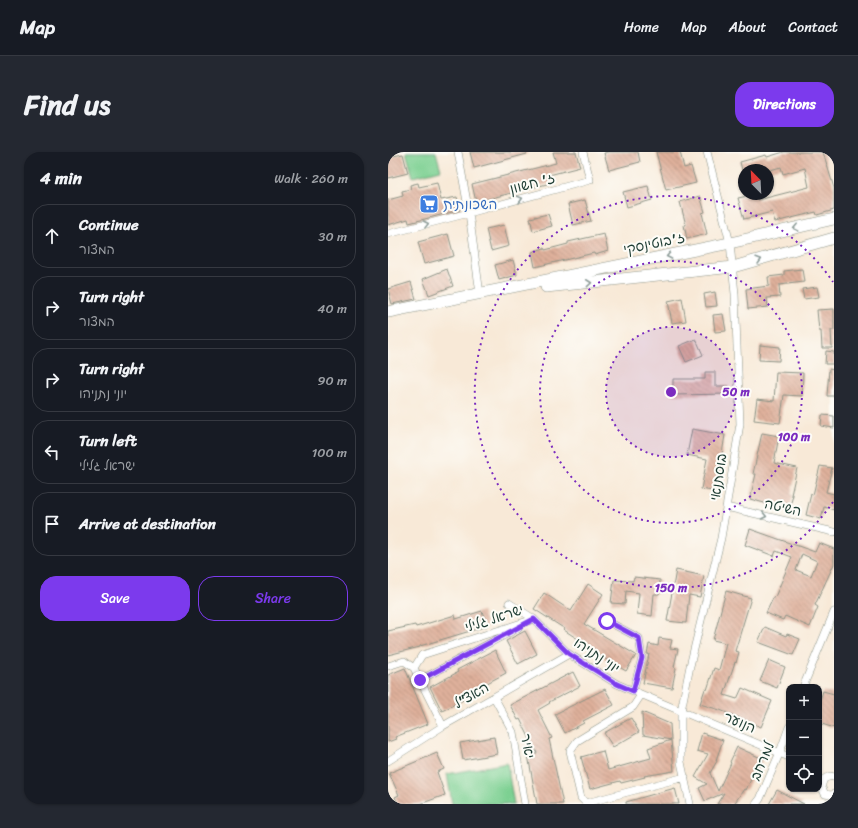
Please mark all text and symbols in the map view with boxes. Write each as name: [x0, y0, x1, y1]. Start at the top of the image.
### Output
text: Map: [20, 11, 55, 44]
text: Home: [624, 15, 659, 40]
text: Map: [681, 15, 707, 40]
text: About: [729, 15, 766, 40]
text: Contact: [788, 15, 838, 40]
text: Find us: [24, 80, 111, 129]
button: Directions: [735, 82, 834, 127]
text: 4 min: [40, 163, 82, 193]
north arrow: [738, 164, 774, 200]
street label: ז' חשוון: [506, 165, 558, 202]
text: Walk · 260 m: [274, 167, 348, 190]
place label: השכונתית: [443, 192, 497, 217]
supermarket icon: השכונתית: [418, 193, 440, 215]
one-way arrow: [516, 195, 523, 204]
text: Continue: [79, 212, 139, 238]
one-way arrow: [423, 221, 429, 229]
one-way arrow: [793, 223, 799, 231]
icon: ahead: [41, 225, 63, 247]
text: 30 m: [318, 225, 347, 248]
street label: ז'בוטינסקי: [621, 225, 687, 262]
text: המצור: [79, 238, 115, 261]
one-way arrow: [666, 251, 672, 259]
one-way arrow: [755, 256, 762, 265]
one-way arrow: [585, 279, 592, 288]
text: Turn right: [79, 284, 144, 310]
icon: right: [41, 297, 63, 319]
text: 40 m: [317, 297, 347, 320]
text: המצור: [79, 310, 115, 333]
text: Turn right: [79, 356, 144, 382]
icon: right: [41, 369, 63, 391]
text: 90 m: [317, 369, 347, 392]
text: 50 m: [722, 381, 750, 403]
text: יוני נתניהו: [79, 382, 127, 405]
centre of rings: [664, 385, 678, 399]
text: 100 m: [778, 426, 811, 448]
text: Turn left: [79, 428, 137, 454]
icon: left: [41, 441, 63, 463]
text: 100 m: [312, 441, 347, 464]
street label: בוסתנאי: [702, 452, 735, 502]
text: ישראל גלילי: [79, 454, 135, 477]
street label: השיטה: [762, 491, 804, 524]
text: Arrive at destination: [79, 511, 216, 537]
one-way arrow: [761, 511, 768, 519]
icon: arrive: [41, 513, 63, 535]
button: Save: [40, 576, 190, 621]
button: Share: [198, 576, 348, 621]
text: 150 m: [655, 577, 688, 599]
street label: ישראל גלילי: [461, 597, 527, 640]
route start: [598, 612, 616, 630]
street label: יוני נתניהו: [568, 631, 625, 680]
route end: [411, 671, 429, 689]
street label: האצ"ל: [449, 675, 494, 716]
map controls: [786, 684, 822, 792]
button: +: [786, 684, 822, 720]
street label: הנוער: [720, 704, 760, 740]
button: −: [786, 720, 822, 756]
street label: יאיר: [513, 732, 542, 761]
street label: למרחב: [743, 737, 782, 785]
button: locate: [786, 756, 822, 792]

